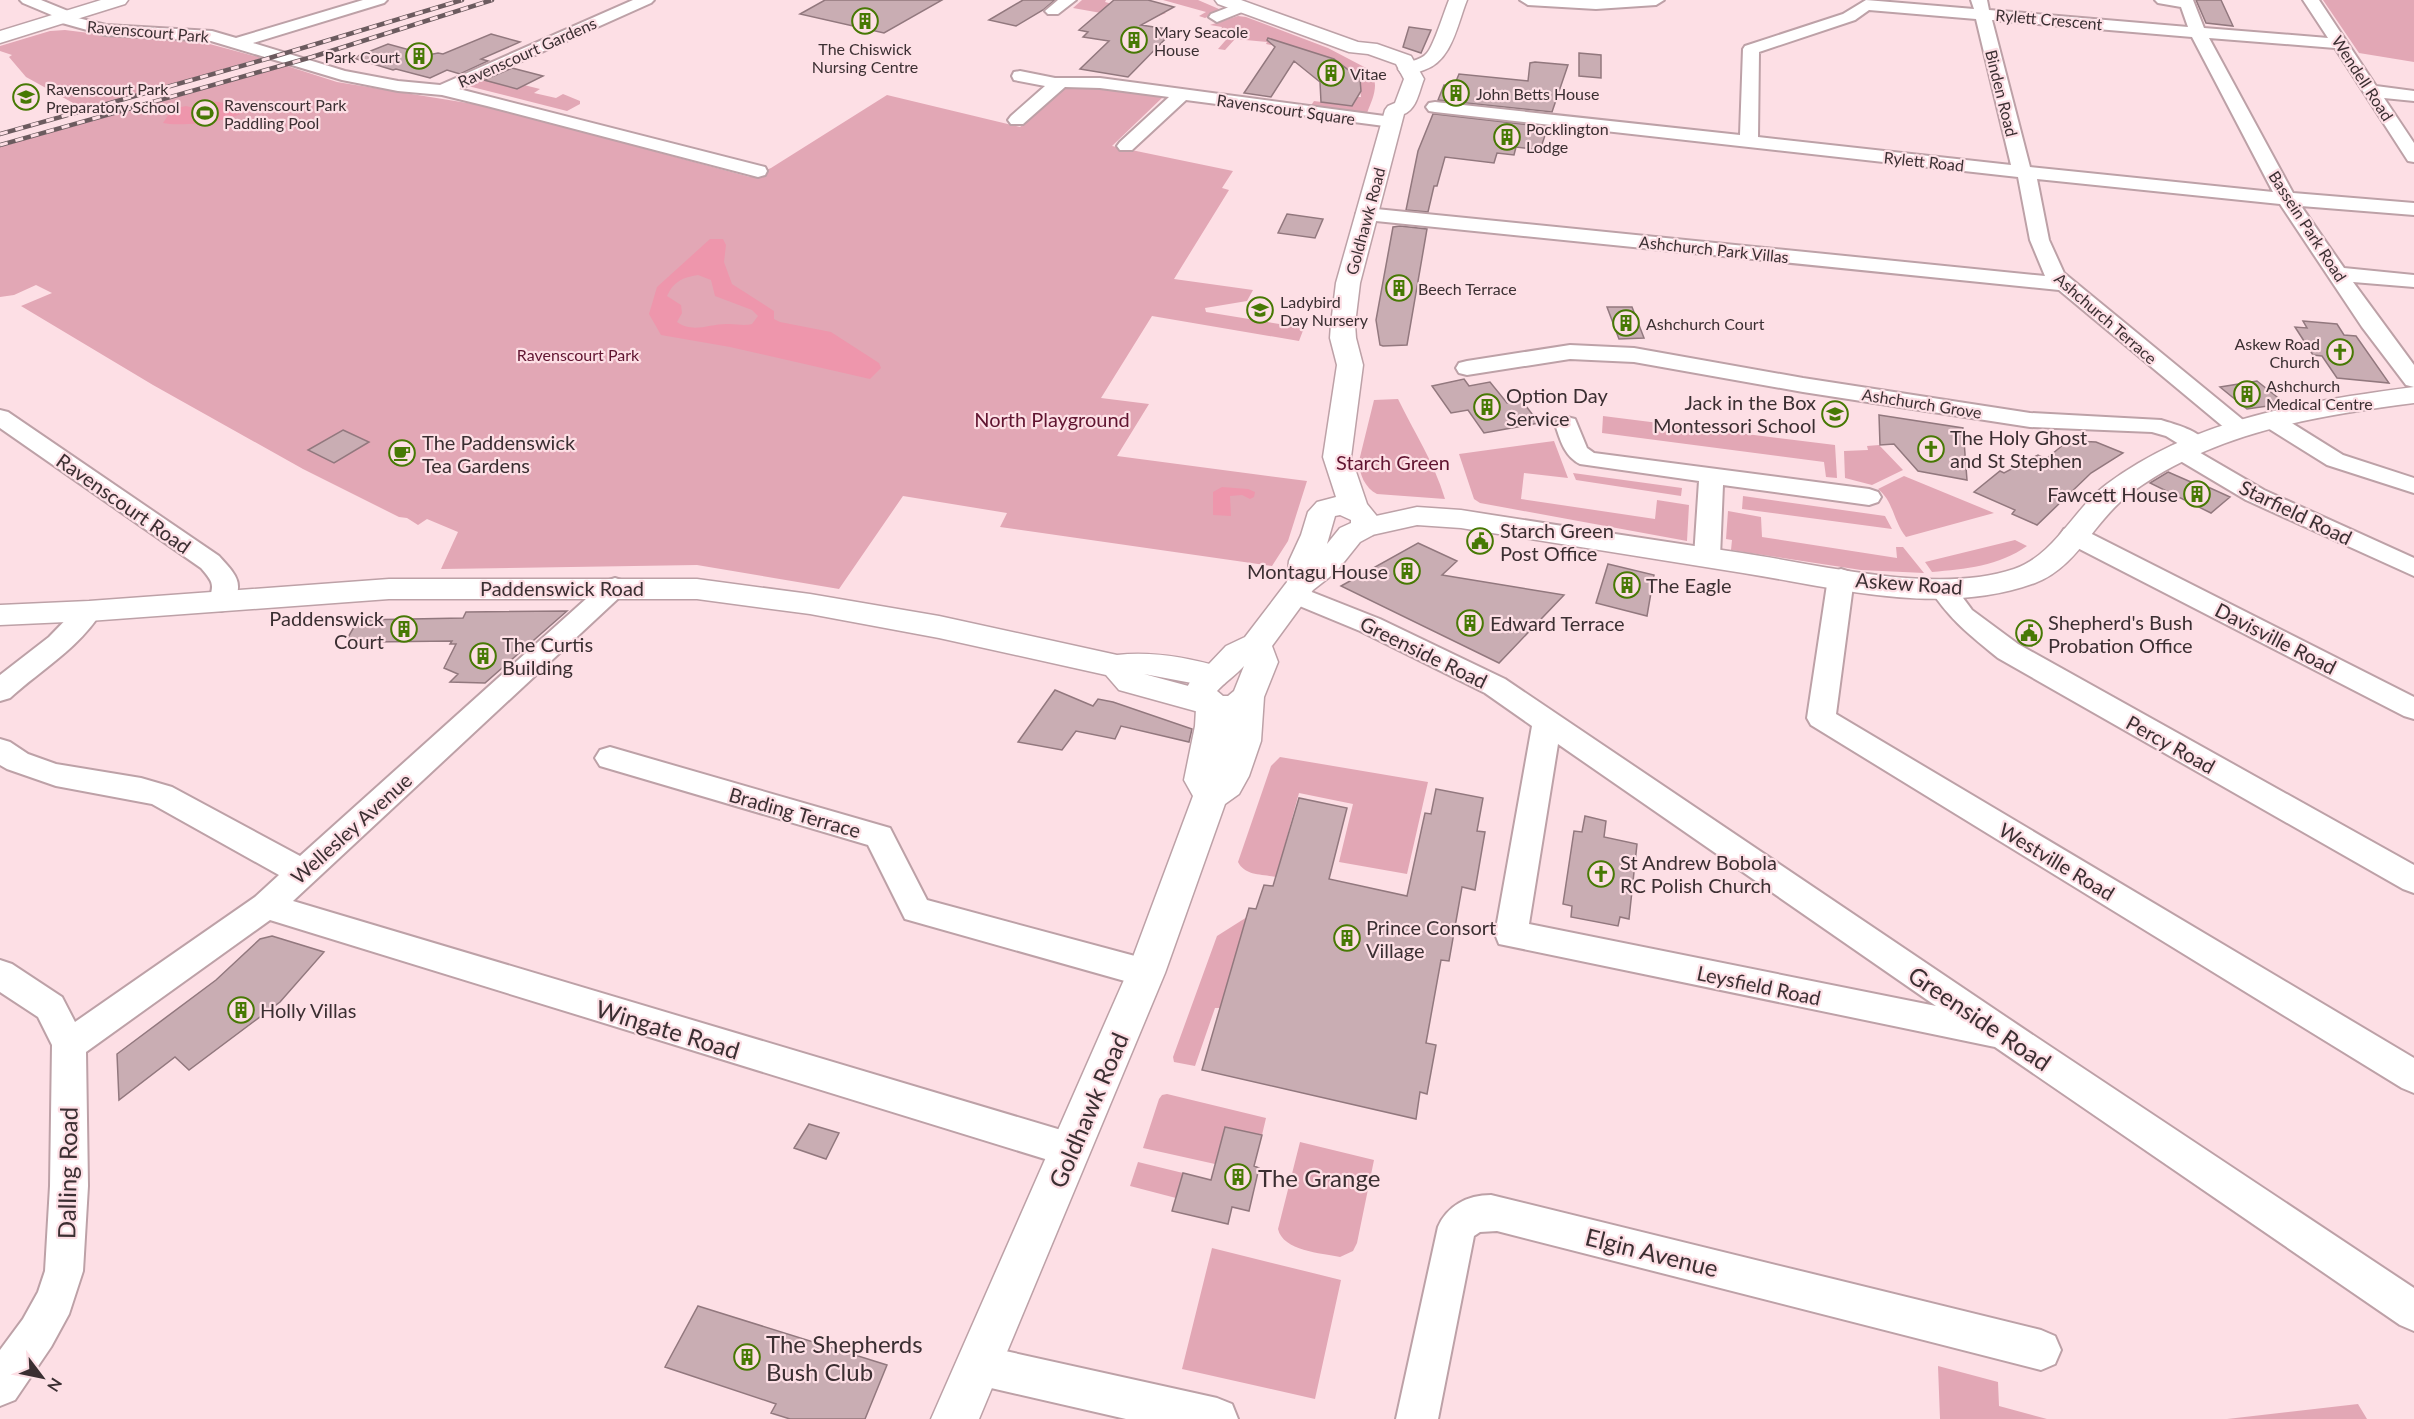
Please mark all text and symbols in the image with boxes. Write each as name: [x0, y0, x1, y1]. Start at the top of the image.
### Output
street label: Rylett Crescent: [1995, 5, 2103, 33]
building icon: The Chiswick Nursing Centre: [850, 6, 880, 36]
street label: Ravenscourt Gardens: [455, 13, 599, 91]
street label: Ravenscourt Park: [86, 16, 211, 46]
place label: Mary Seacole House: [1154, 22, 1248, 59]
building icon: Mary Seacole House: [1119, 25, 1149, 55]
street label: Wendell Road: [2328, 32, 2398, 124]
place label: The Chiswick Nursing Centre: [812, 39, 918, 76]
building icon: Park Court: [404, 41, 434, 71]
place label: Park Court: [325, 47, 400, 66]
street label: Binden Road: [1982, 48, 2022, 138]
building icon: Vitae: [1316, 58, 1346, 88]
place label: Vitae: [1350, 64, 1387, 83]
building icon: John Betts House: [1441, 78, 1471, 108]
place label: Ravenscourt Park Preparatory School: [46, 79, 180, 116]
school or university icon: Ravenscourt Park Preparatory School: [11, 82, 41, 112]
place label: John Betts House: [1476, 84, 1599, 103]
street label: Ravenscourt Square: [1216, 90, 1356, 128]
place label: Ravenscourt Park Paddling Pool: [224, 95, 347, 132]
sports icon: Ravenscourt Park Paddling Pool: [190, 98, 220, 128]
place label: Pocklington Lodge: [1526, 119, 1609, 156]
building icon: Pocklington Lodge: [1492, 122, 1522, 152]
street label: Rylett Road: [1883, 147, 1965, 175]
street label: Goldhawk Road: [1342, 165, 1388, 277]
street label: Bassein Park Road: [2265, 167, 2351, 285]
street label: Ashchurch Park Villas: [1638, 232, 1790, 266]
street label: Ashchurch Terrace: [2051, 268, 2161, 368]
building icon: Beech Terrace: [1384, 273, 1414, 303]
place label: Beech Terrace: [1418, 279, 1517, 298]
place label: Ladybird Day Nursery: [1280, 292, 1369, 329]
school or university icon: Ladybird Day Nursery: [1245, 295, 1275, 325]
building icon: Ashchurch Court: [1611, 308, 1641, 338]
place label: Ashchurch Court: [1646, 314, 1765, 333]
place label: Askew Road Church: [2234, 334, 2320, 371]
church icon: Askew Road Church: [2325, 337, 2355, 367]
park label: Ravenscourt Park: [517, 345, 640, 364]
place label: Ashchurch Medical Centre: [2266, 376, 2373, 413]
building icon: Ashchurch Medical Centre: [2232, 379, 2262, 409]
place label: Option Day Service: [1506, 383, 1608, 430]
street label: Ashchurch Grove: [1861, 384, 1983, 422]
place label: Jack in the Box Montessori School: [1653, 390, 1816, 437]
building icon: Option Day Service: [1472, 392, 1502, 422]
school or university icon: Jack in the Box Montessori School: [1820, 399, 1850, 429]
park label: North Playground: [974, 407, 1130, 431]
place label: The Holy Ghost and St Stephen: [1950, 425, 2087, 472]
place label: The Paddenswick Tea Gardens: [422, 430, 576, 477]
church icon: The Holy Ghost and St Stephen: [1916, 434, 1946, 464]
cafe icon: The Paddenswick Tea Gardens: [387, 438, 417, 468]
street label: Ravenscourt Road: [52, 448, 196, 558]
park label: Starch Green: [1336, 450, 1450, 474]
street label: Starfield Road: [2236, 474, 2356, 550]
building icon: Fawcett House: [2182, 479, 2212, 509]
place label: Fawcett House: [2047, 482, 2178, 506]
place label: Starch Green Post Office: [1500, 518, 1614, 565]
public building icon: Starch Green Post Office: [1465, 526, 1495, 556]
building icon: Montagu House: [1392, 556, 1422, 586]
place label: Montagu House: [1247, 559, 1388, 583]
street label: Askew Road: [1855, 567, 1963, 599]
building icon: The Eagle: [1612, 570, 1642, 600]
place label: The Eagle: [1646, 573, 1732, 597]
street label: Paddenswick Road: [480, 576, 644, 600]
street label: Davisville Road: [2211, 597, 2341, 679]
place label: Paddenswick Court: [269, 606, 385, 653]
building icon: Edward Terrace: [1455, 608, 1485, 638]
place label: Shepherd's Bush Probation Office: [2048, 610, 2193, 657]
street label: Greenside Road: [1357, 611, 1491, 693]
place label: Edward Terrace: [1490, 611, 1625, 635]
building icon: Paddenswick Court: [389, 614, 419, 644]
public building icon: Shepherd's Bush Probation Office: [2014, 618, 2044, 648]
place label: The Curtis Building: [502, 632, 593, 679]
building icon: The Curtis Building: [468, 641, 498, 671]
street label: Percy Road: [2122, 710, 2220, 778]
street label: Wellesley Avenue: [286, 767, 416, 889]
street label: Brading Terrace: [726, 782, 864, 842]
street label: Westville Road: [1995, 817, 2119, 905]
place label: St Andrew Bobola RC Polish Church: [1620, 850, 1777, 897]
church icon: St Andrew Bobola RC Polish Church: [1586, 859, 1616, 889]
place label: Prince Consort Village: [1366, 915, 1496, 962]
building icon: Prince Consort Village: [1332, 923, 1362, 953]
street label: Leysfield Road: [1695, 960, 1823, 1010]
street label: Greenside Road: [1903, 960, 2057, 1076]
street label: Wingate Road: [593, 993, 743, 1065]
building icon: Holly Villas: [226, 995, 256, 1025]
place label: Holly Villas: [260, 998, 356, 1022]
street label: Goldhawk Road: [1042, 1028, 1134, 1192]
street label: Dalling Road: [51, 1107, 83, 1239]
building icon: The Grange: [1223, 1162, 1253, 1192]
place label: The Grange: [1258, 1163, 1380, 1192]
street label: Elgin Avenue: [1583, 1221, 1721, 1283]
place label: The Shepherds Bush Club: [766, 1329, 923, 1386]
building icon: The Shepherds Bush Club: [732, 1342, 762, 1372]
north arrow: [12, 1347, 72, 1407]
text: N: [44, 1375, 66, 1395]

